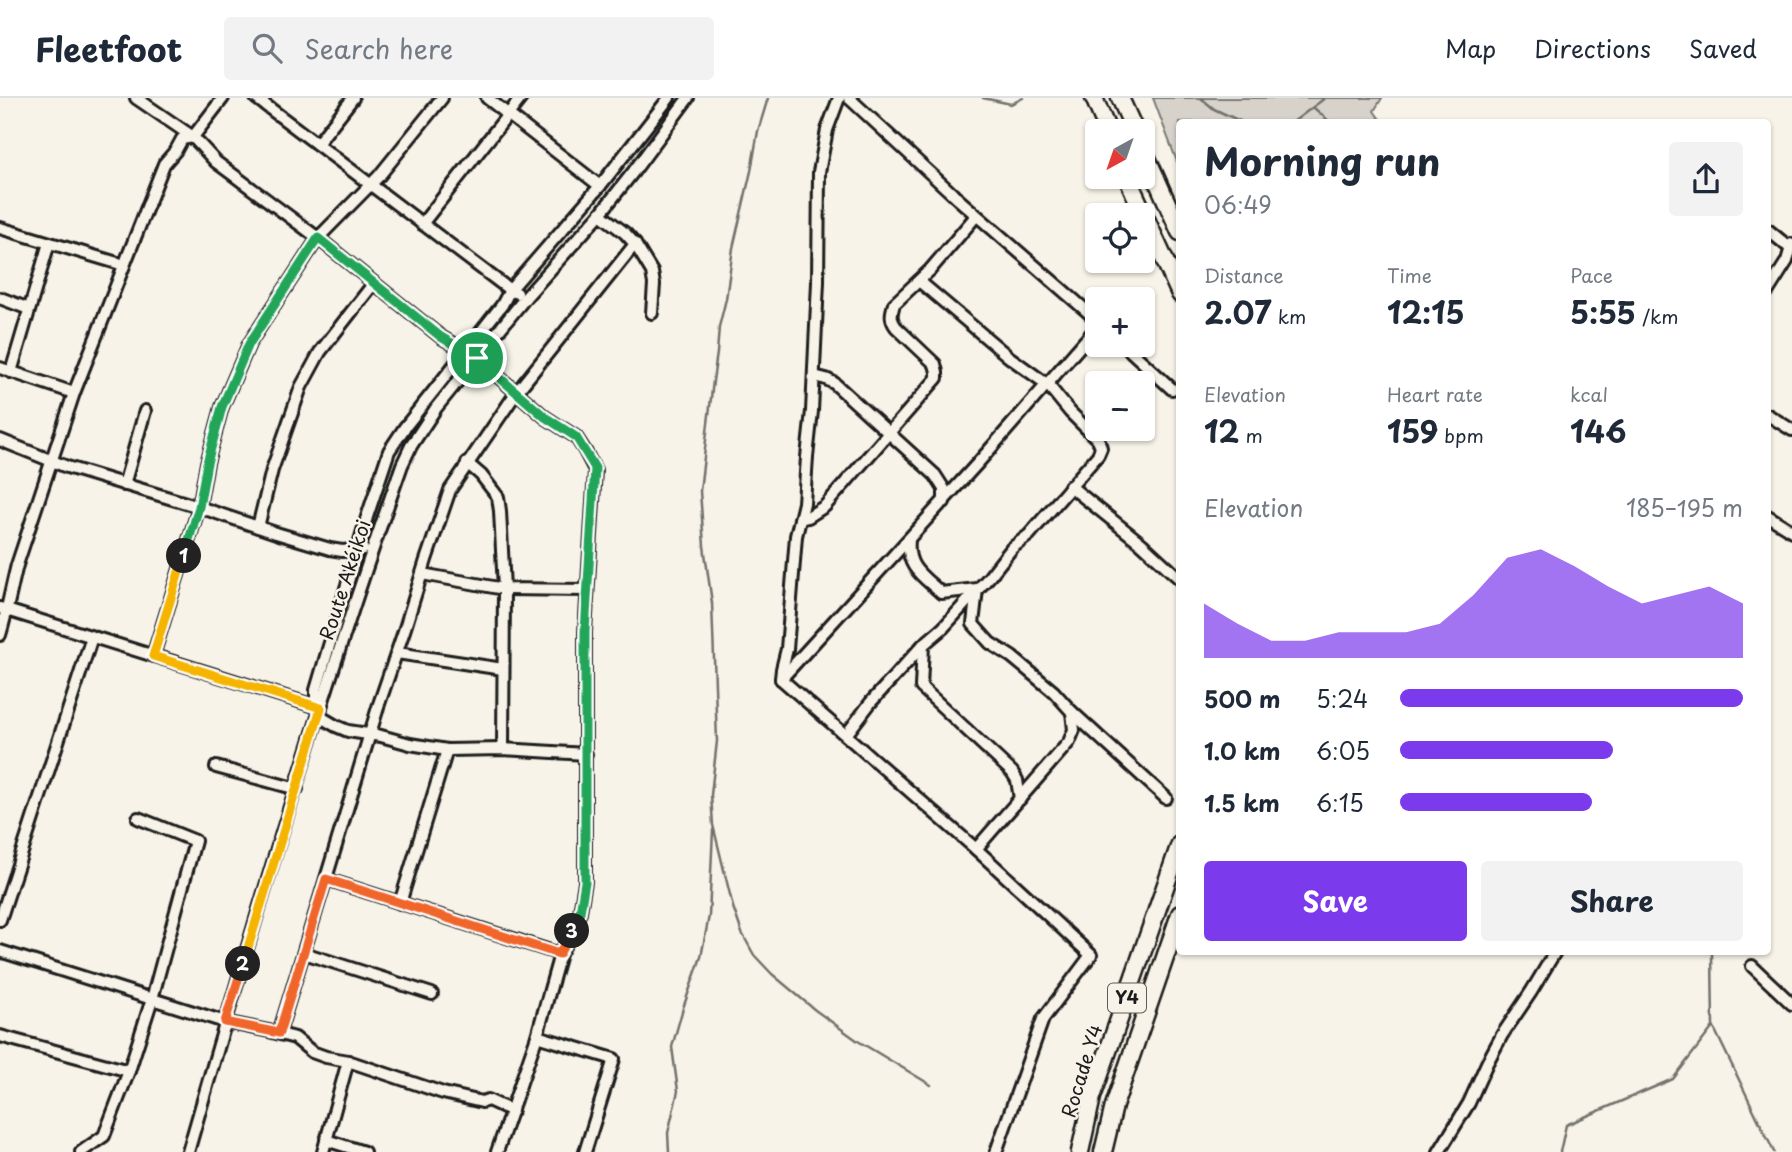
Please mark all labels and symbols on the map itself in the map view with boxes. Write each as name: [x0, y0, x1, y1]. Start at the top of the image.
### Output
north arrow: [1085, 119, 1155, 189]
pin: [447, 328, 507, 388]
street label: Route Akéikoi: [311, 516, 377, 643]
pin: 1: [166, 538, 202, 574]
pin: 3: [554, 914, 590, 948]
pin: 2: [226, 946, 260, 982]
road number: Y4: [1108, 984, 1146, 1013]
street label: Rocade Y4: [1054, 1021, 1109, 1121]

